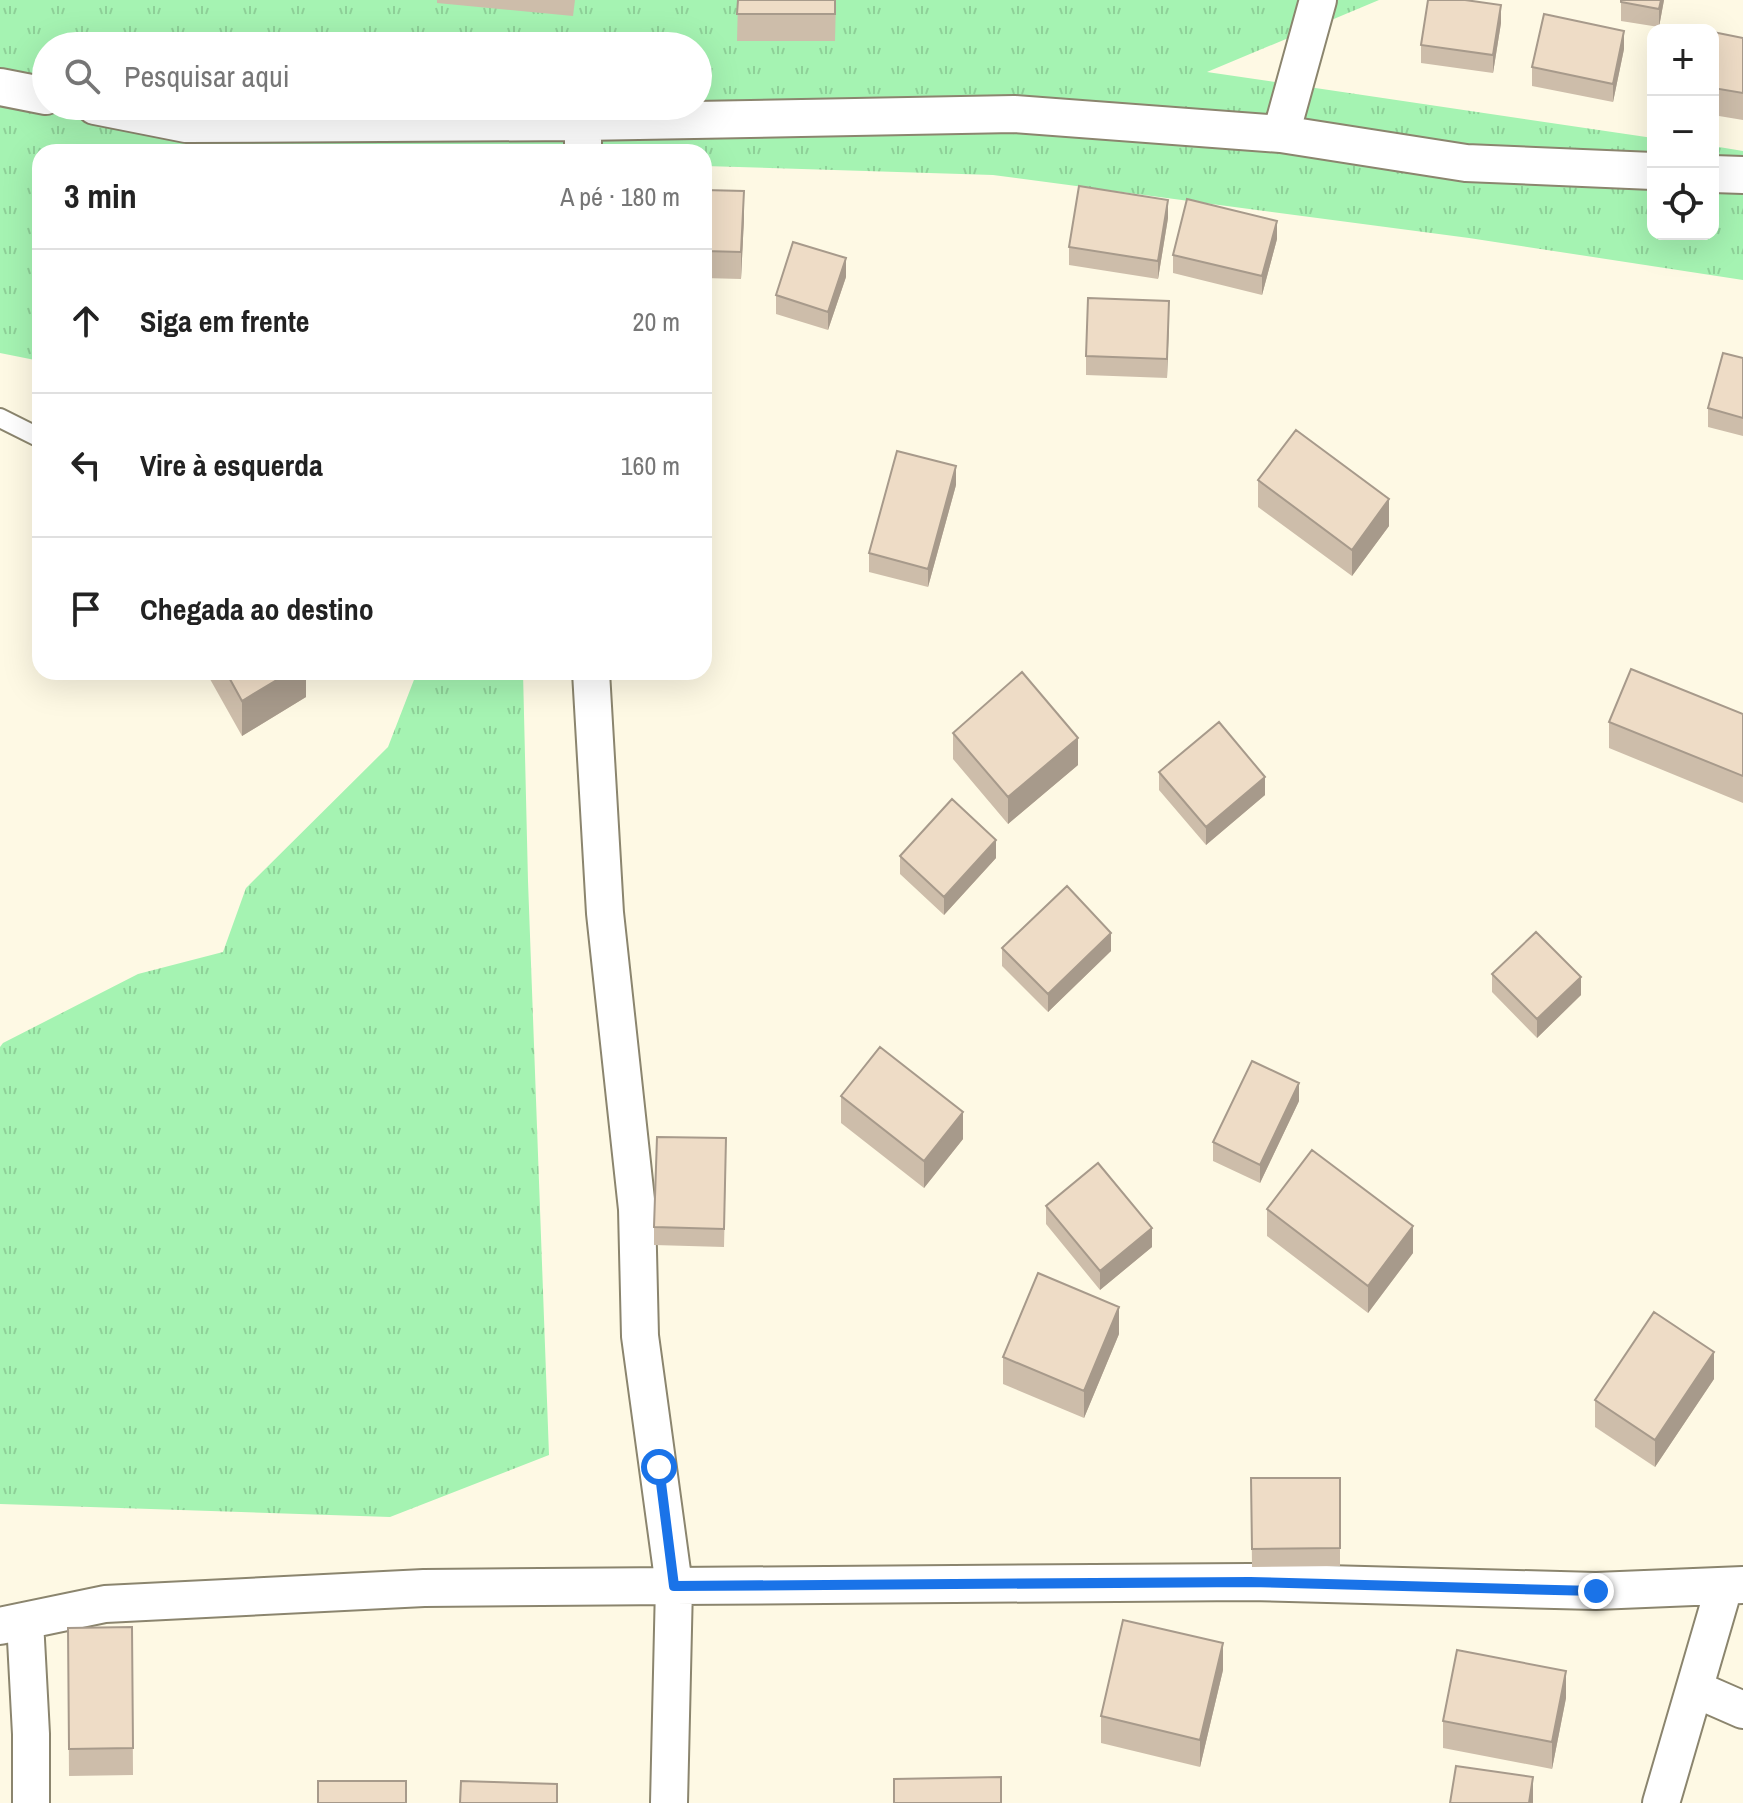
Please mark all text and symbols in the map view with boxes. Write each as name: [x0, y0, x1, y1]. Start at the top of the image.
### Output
map controls: [1647, 24, 1719, 240]
button: +: [1647, 24, 1719, 96]
search box: [32, 32, 712, 120]
icon: search: [60, 54, 104, 98]
text: Pesquisar aqui: [124, 56, 289, 96]
button: −: [1647, 96, 1719, 168]
button: locate: [1647, 168, 1719, 240]
text: 3 min: [64, 173, 137, 219]
text: A pé · 180 m: [560, 179, 680, 214]
icon: ahead: [64, 299, 108, 343]
text: Siga em frente: [140, 301, 310, 341]
text: 20 m: [633, 304, 680, 339]
icon: left: [64, 443, 108, 487]
text: Vire à esquerda: [140, 445, 323, 485]
text: 160 m: [621, 448, 680, 483]
icon: arrive: [64, 587, 108, 631]
text: Chegada ao destino: [140, 589, 374, 629]
route start: [641, 1449, 677, 1485]
route end: [1578, 1573, 1614, 1609]

